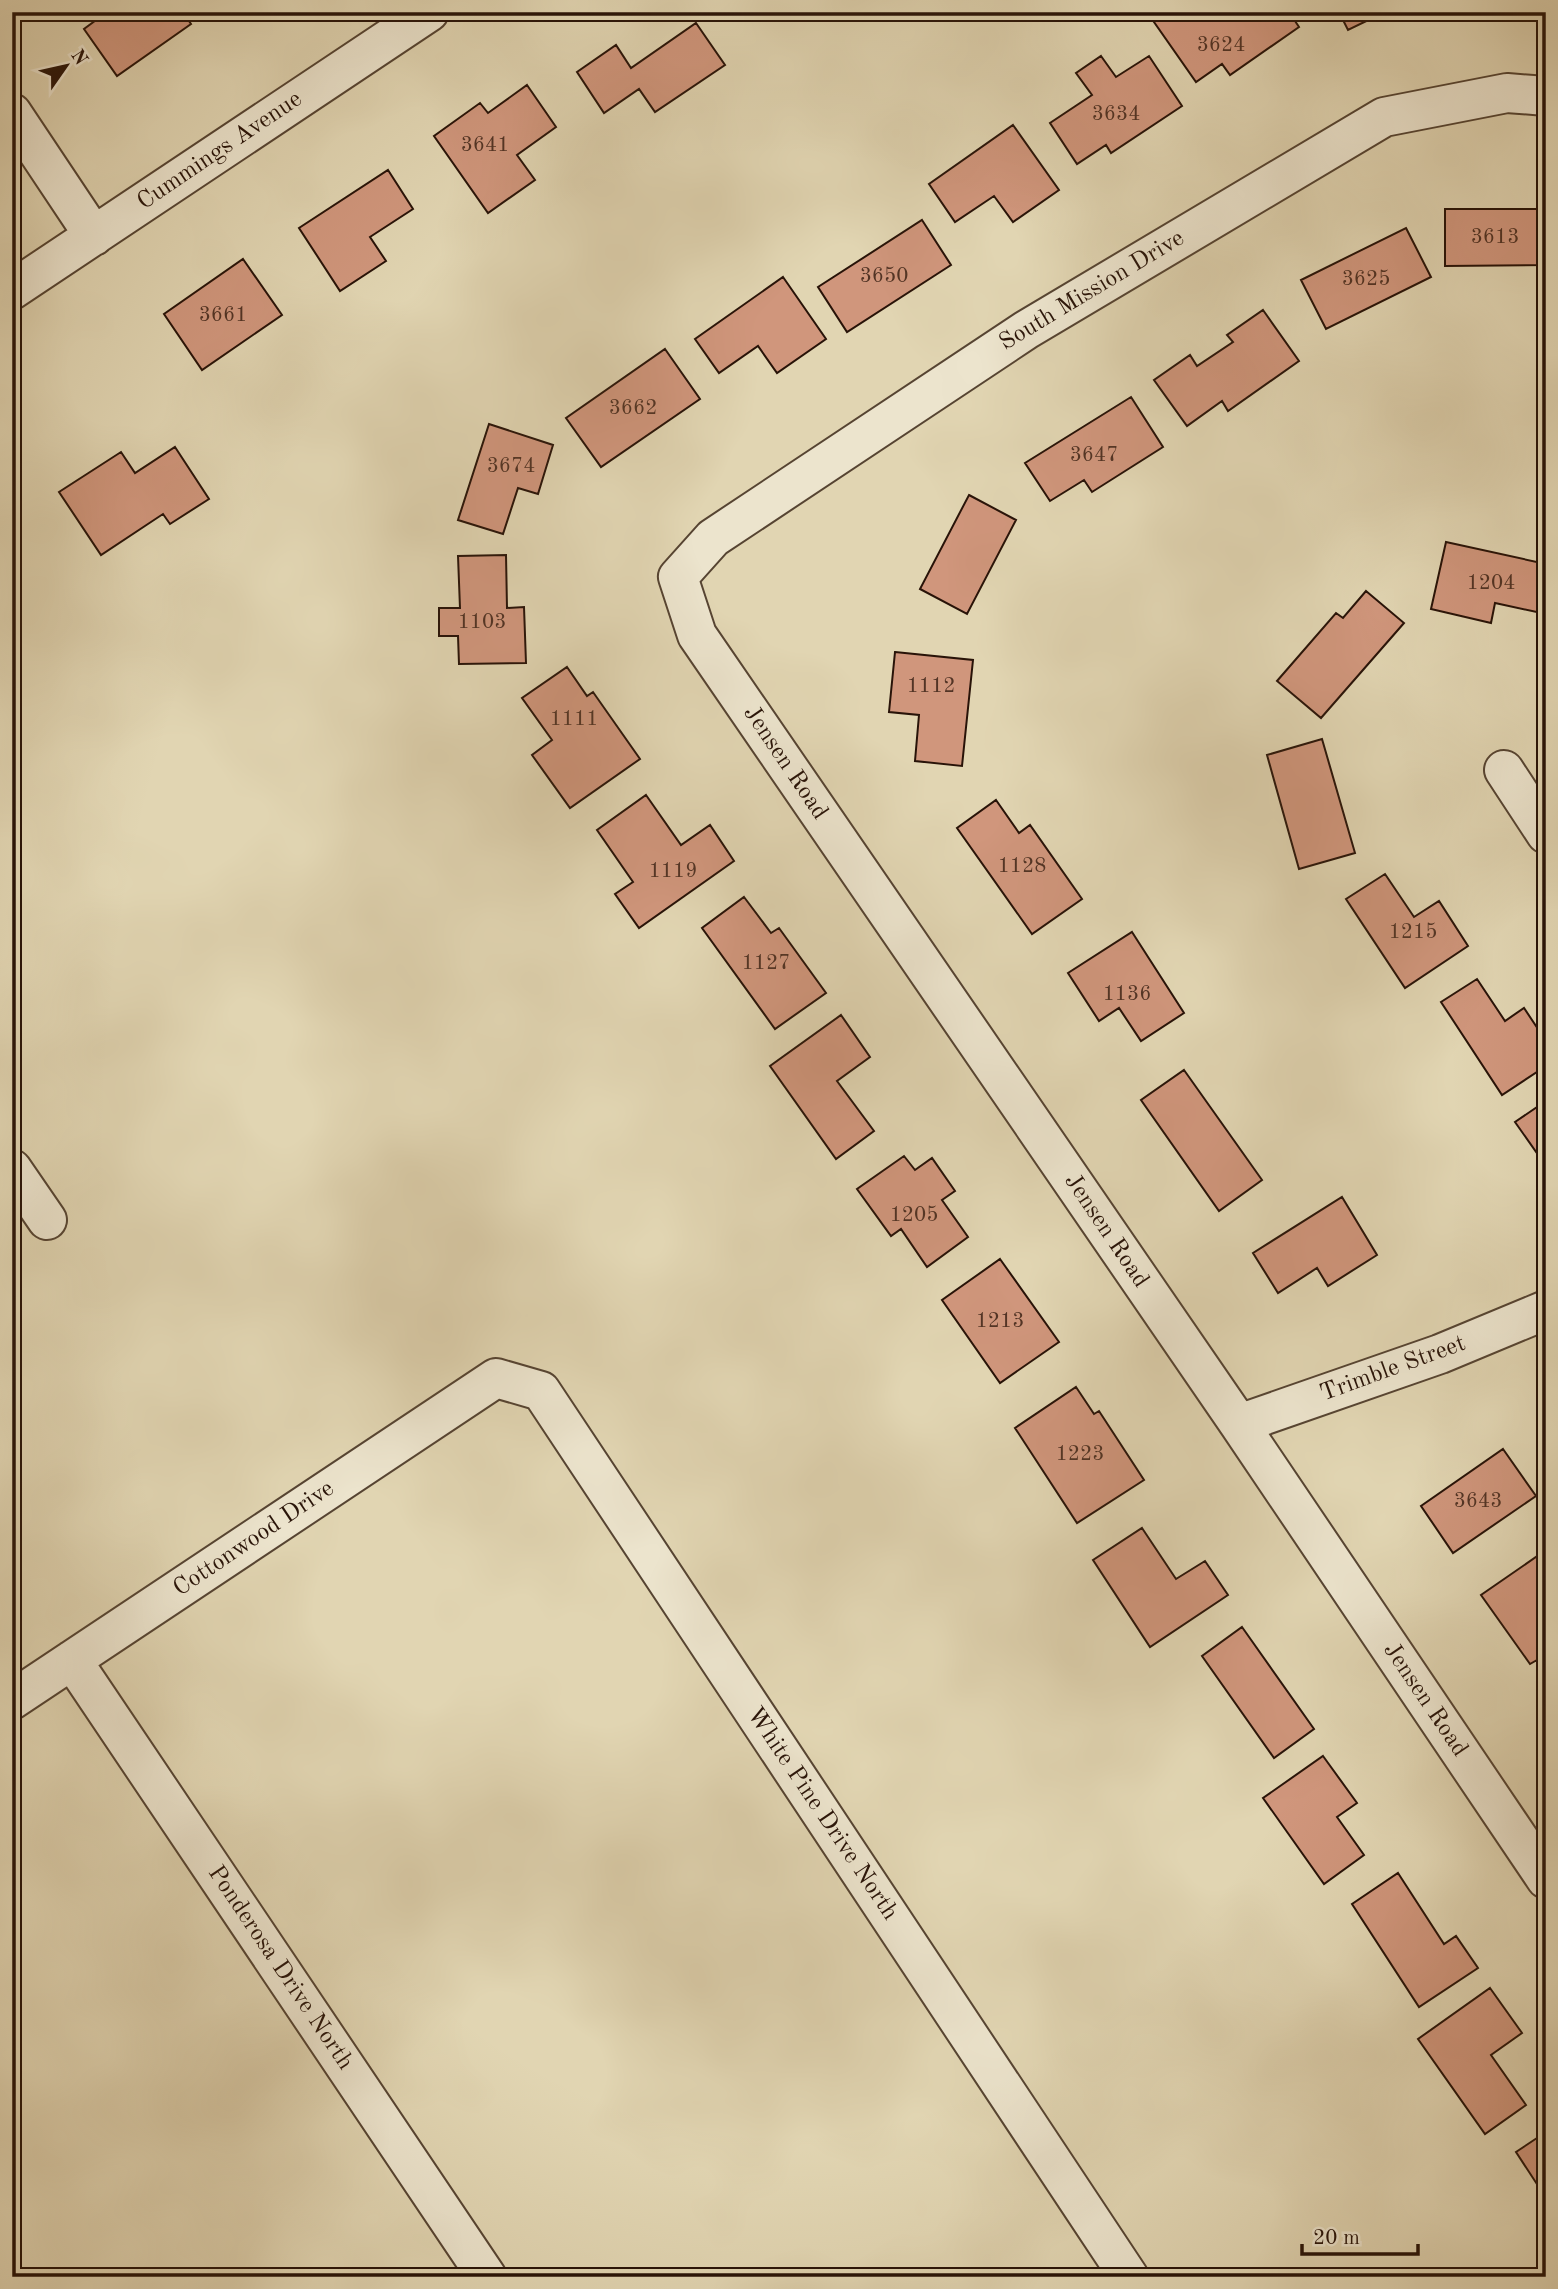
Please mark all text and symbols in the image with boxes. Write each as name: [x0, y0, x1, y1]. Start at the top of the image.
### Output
north arrow: [32, 32, 102, 102]
house number: 3624: [1197, 35, 1245, 56]
text: N: [66, 47, 90, 70]
street label: Cummings Avenue: [133, 87, 307, 215]
house number: 3634: [1092, 104, 1140, 125]
house number: 3641: [461, 135, 509, 156]
street label: South Mission Drive: [995, 226, 1189, 356]
house number: 3613: [1471, 227, 1519, 248]
house number: 3650: [860, 266, 908, 287]
house number: 3625: [1342, 269, 1390, 290]
house number: 3661: [199, 305, 247, 326]
house number: 3662: [609, 398, 657, 419]
house number: 3647: [1070, 445, 1118, 466]
house number: 3674: [487, 456, 535, 477]
house number: 1204: [1467, 573, 1515, 594]
house number: 1103: [458, 612, 506, 633]
house number: 1112: [907, 676, 955, 697]
street label: Jensen Road: [738, 702, 832, 824]
house number: 1111: [550, 709, 598, 730]
house number: 1128: [998, 856, 1046, 877]
house number: 1119: [649, 861, 697, 882]
house number: 1215: [1389, 922, 1437, 943]
house number: 1127: [742, 953, 790, 974]
house number: 1136: [1103, 984, 1151, 1005]
street label: Jensen Road: [1059, 1170, 1153, 1292]
house number: 1205: [890, 1205, 938, 1226]
house number: 1213: [976, 1311, 1024, 1332]
street label: Trimble Street: [1317, 1332, 1469, 1406]
house number: 1223: [1056, 1444, 1104, 1465]
street label: Cottonwood Drive: [169, 1477, 339, 1601]
house number: 3643: [1454, 1491, 1502, 1512]
street label: Jensen Road: [1378, 1639, 1472, 1761]
street label: White Pine Drive North: [742, 1703, 902, 1925]
street label: Ponderosa Drive North: [203, 1862, 357, 2074]
scale bar: [1302, 2212, 1418, 2256]
text: 20 m: [1313, 2228, 1360, 2249]

